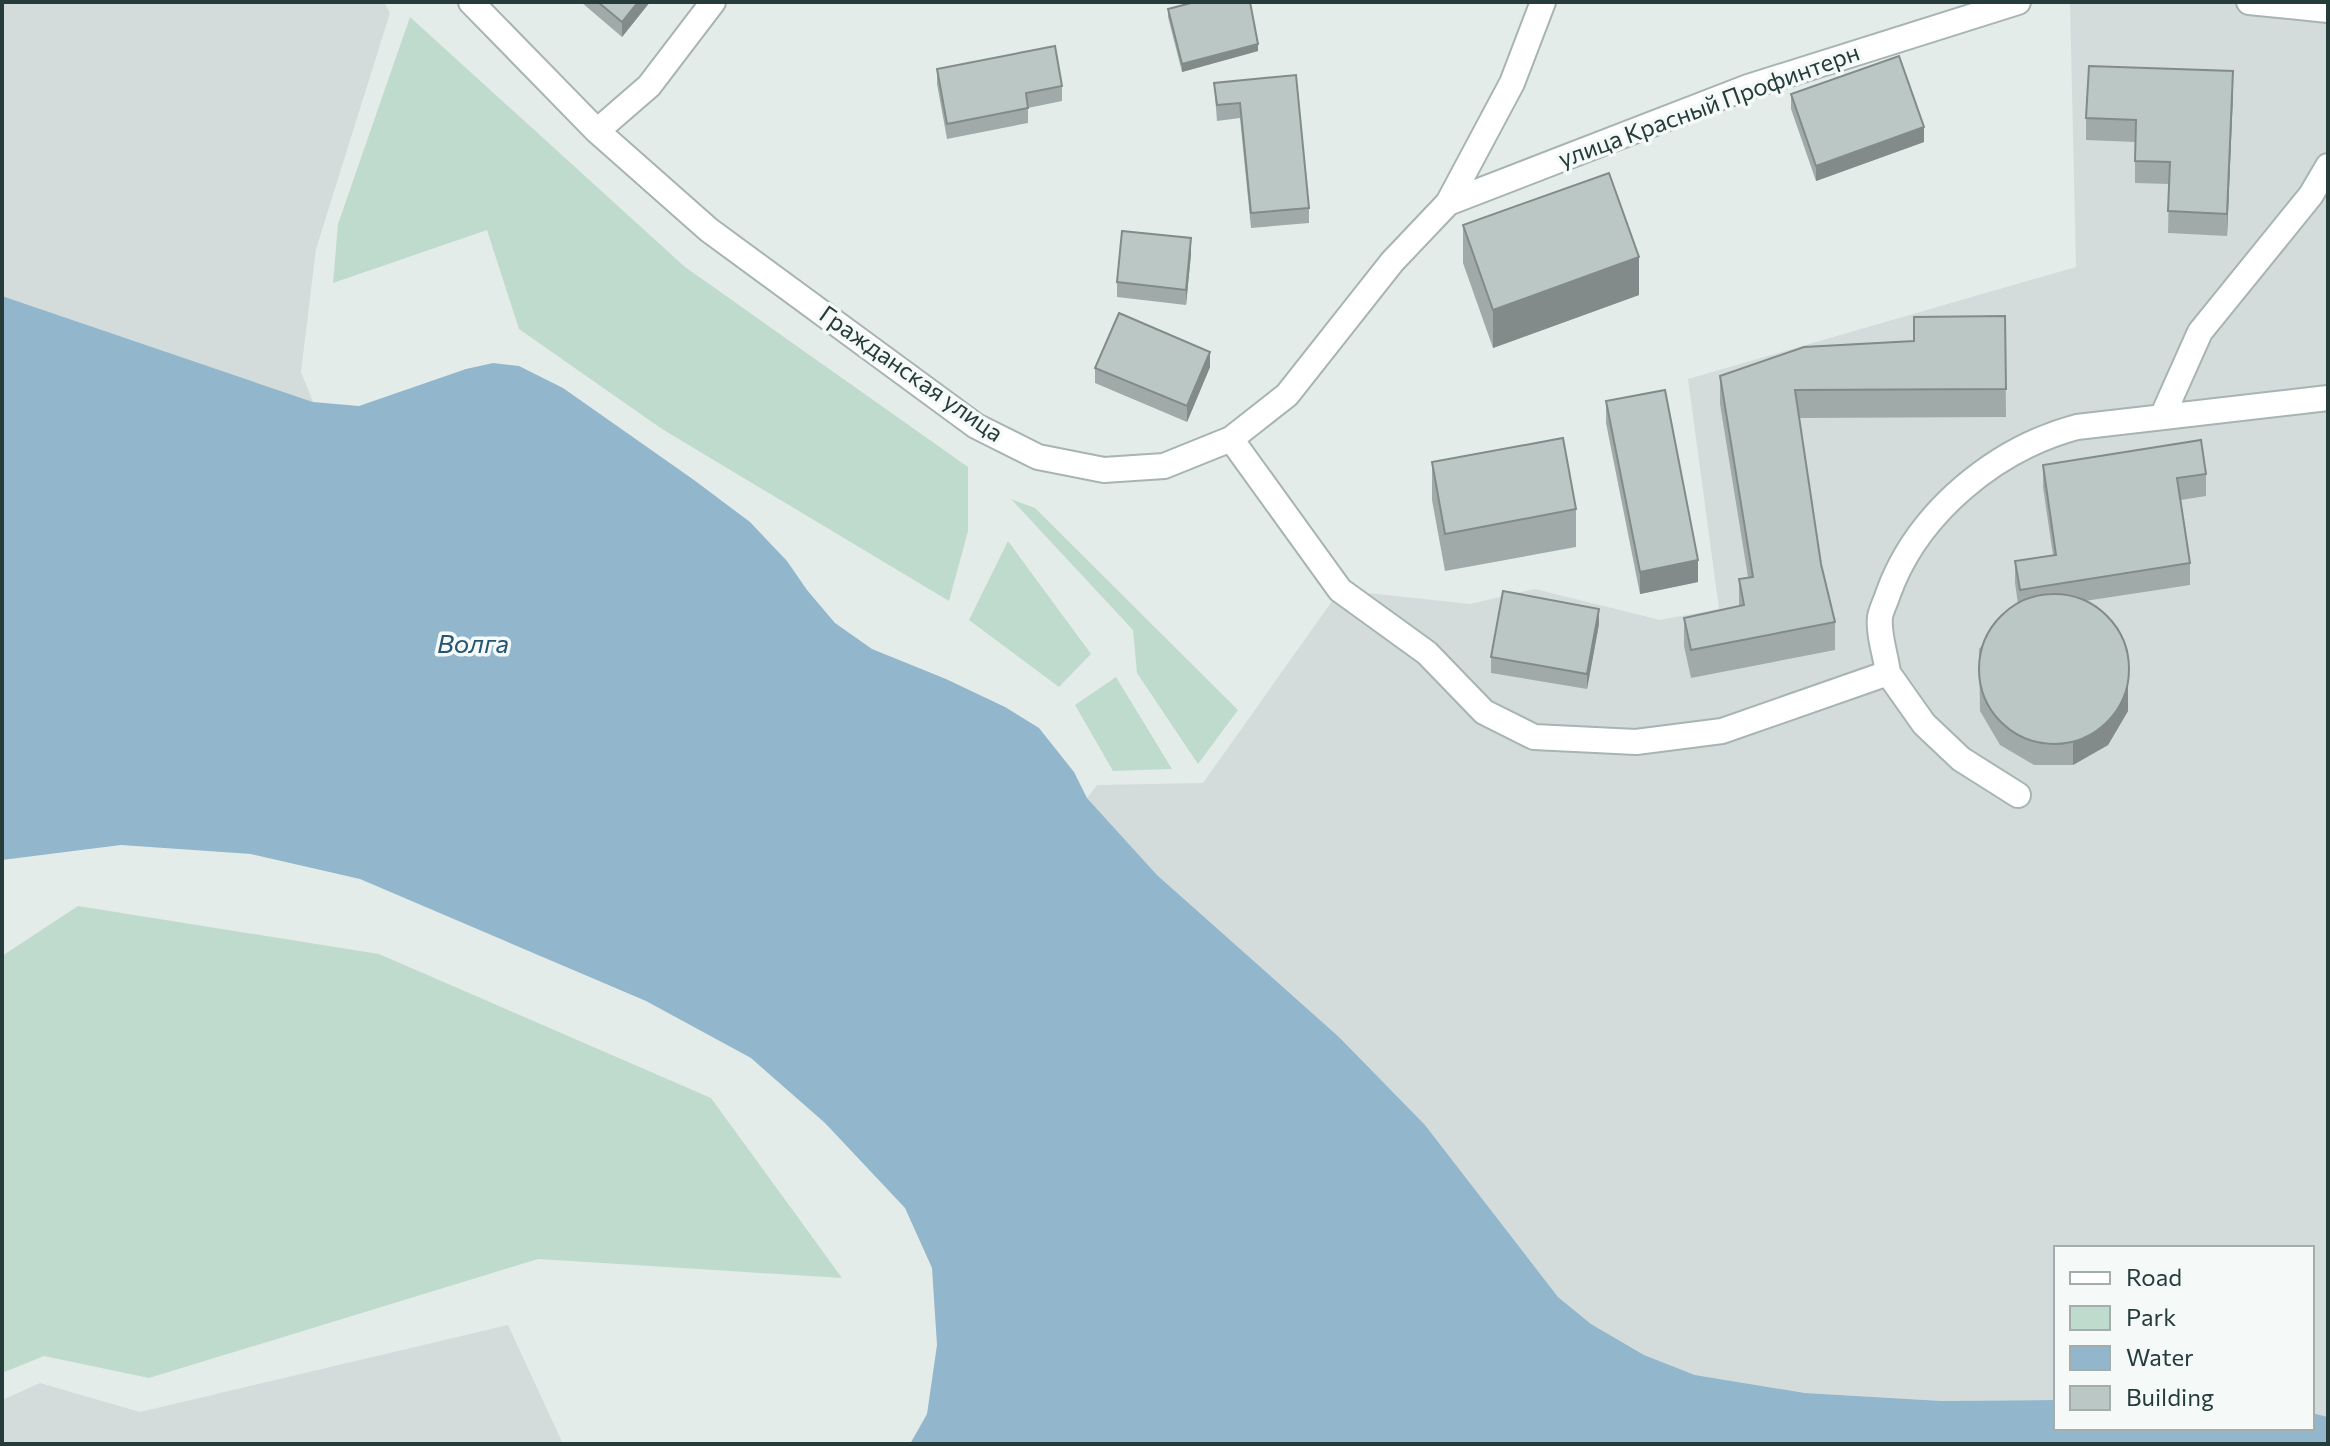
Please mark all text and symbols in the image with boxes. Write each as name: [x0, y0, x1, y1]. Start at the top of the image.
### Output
street label: улица Красный Профинтерн: [1554, 37, 1863, 173]
street label: Гражданская улица: [815, 299, 1009, 447]
water label: Волга: [437, 627, 509, 658]
legend: [2054, 1246, 2314, 1430]
text: Road: [2126, 1262, 2182, 1291]
text: Park: [2126, 1302, 2176, 1331]
text: Water: [2126, 1342, 2194, 1371]
text: Building: [2126, 1382, 2214, 1411]

